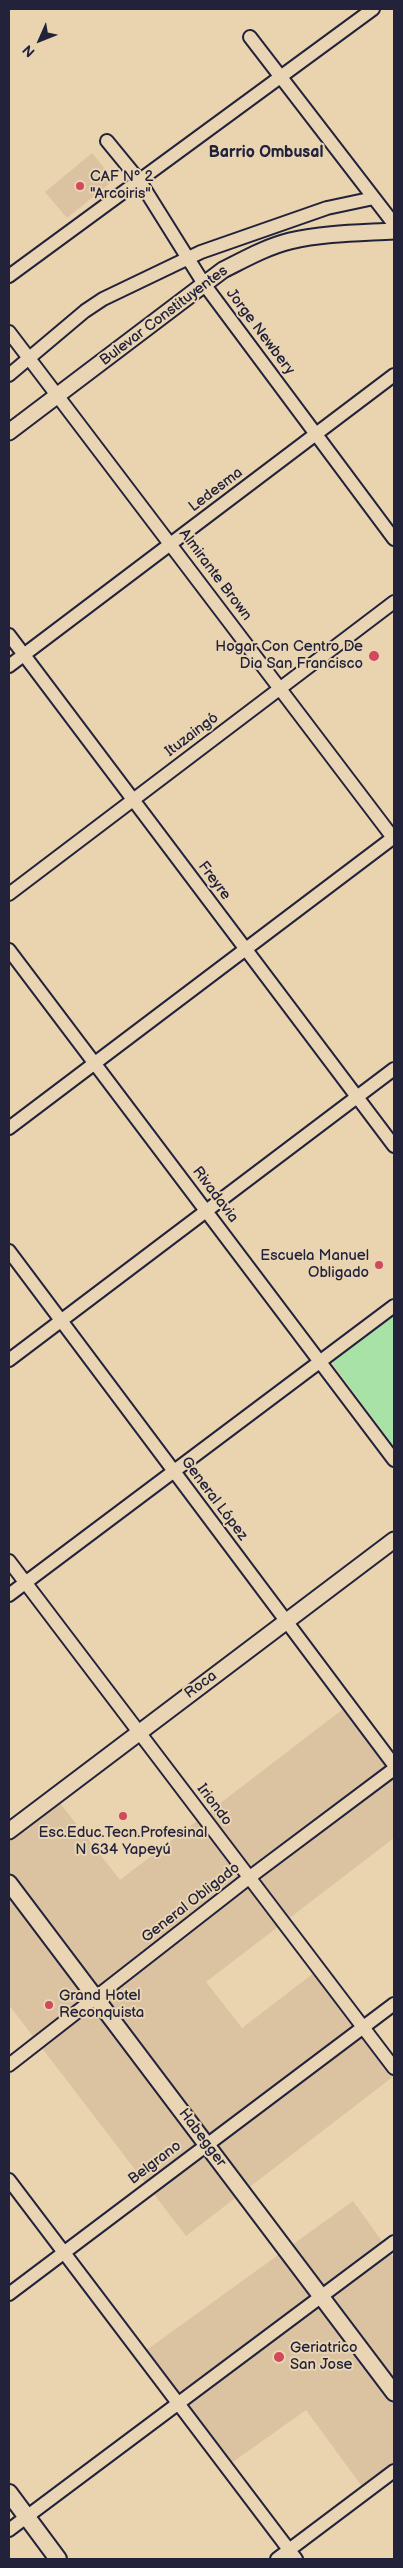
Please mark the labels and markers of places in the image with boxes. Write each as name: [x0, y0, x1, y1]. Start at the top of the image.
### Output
place label: CAF Nº 2 "Arcoiris": [90, 168, 153, 203]
marker: CAF Nº 2 "Arcoiris": [74, 180, 86, 192]
place label: Hogar Con Centro De Dia San Francisco: [215, 638, 363, 673]
marker: Hogar Con Centro De Dia San Francisco: [367, 649, 381, 663]
place label: Escuela Manuel Obligado: [260, 1247, 369, 1282]
marker: Escuela Manuel Obligado: [373, 1259, 385, 1271]
marker: Esc.Educ.Tecn.Profesinal N 634 Yapeyú: [117, 1810, 129, 1822]
place label: Esc.Educ.Tecn.Profesinal N 634 Yapeyú: [39, 1824, 207, 1859]
place label: Grand Hotel Reconquista: [59, 1987, 144, 2022]
marker: Grand Hotel Reconquista: [43, 1999, 55, 2011]
place label: Geriatrico San Jose: [290, 2339, 358, 2374]
marker: Geriatrico San Jose: [272, 2350, 286, 2364]

